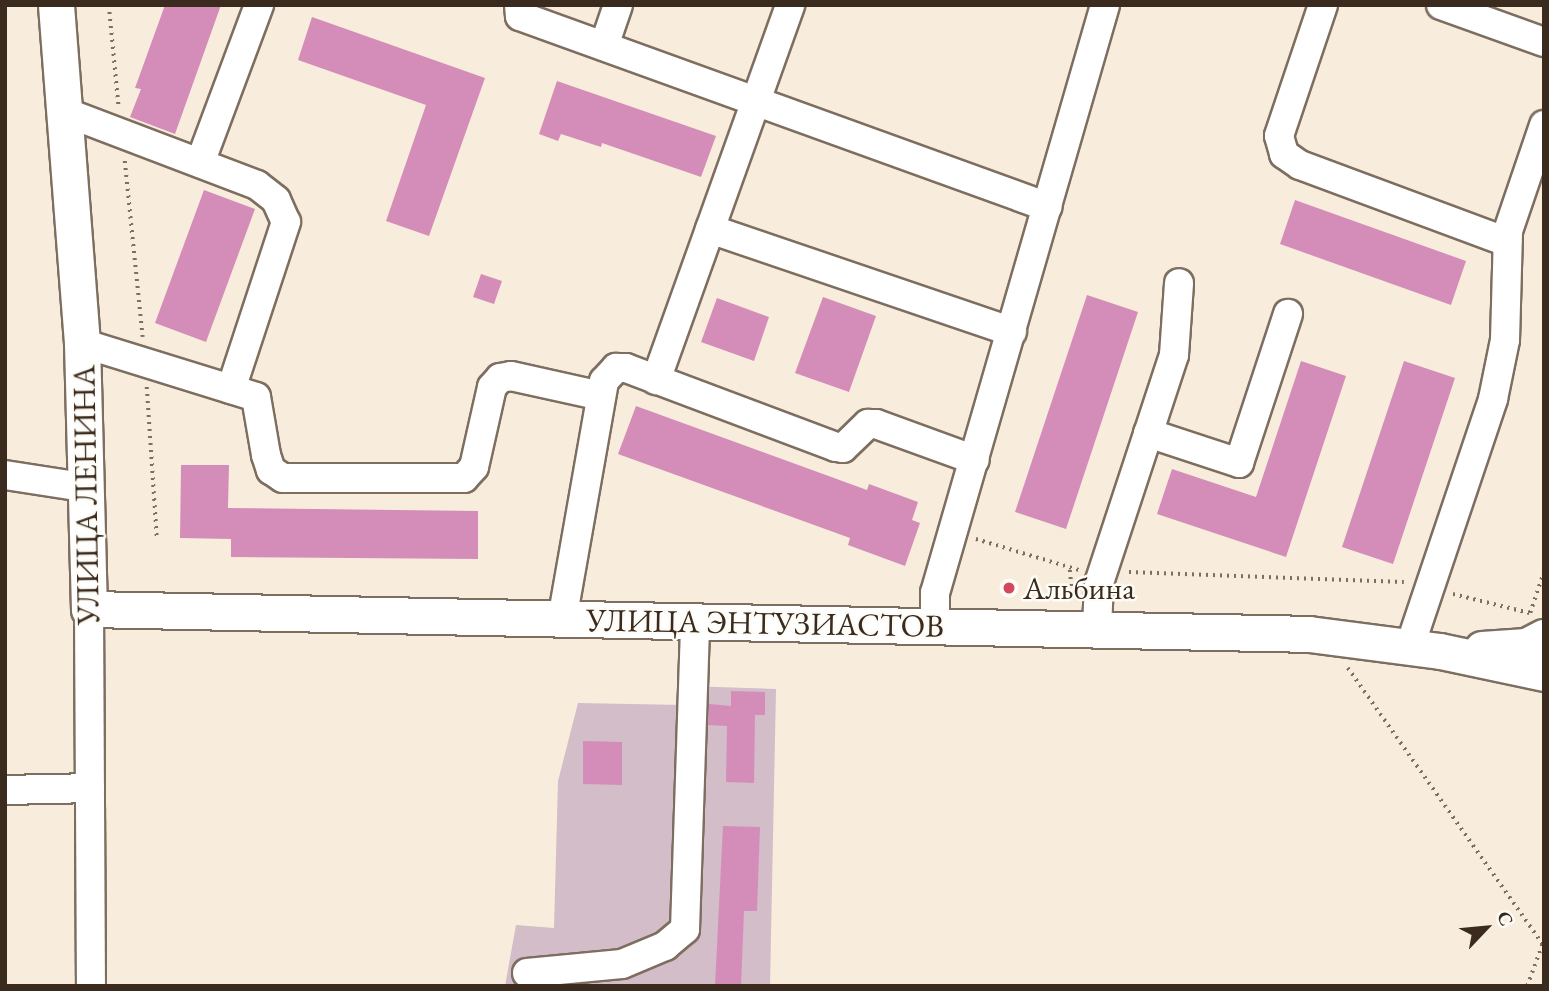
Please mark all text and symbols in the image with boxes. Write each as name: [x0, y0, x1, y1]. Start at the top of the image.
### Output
street label: УЛИЦА ЛЕНИНА: [65, 364, 107, 626]
place label: Альбина: [1023, 569, 1135, 607]
marker: Альбина: [1001, 580, 1017, 596]
street label: УЛИЦА ЭНТУЗИАСТОВ: [586, 601, 944, 645]
north arrow: [1451, 893, 1521, 963]
text: С: [1491, 907, 1520, 930]

